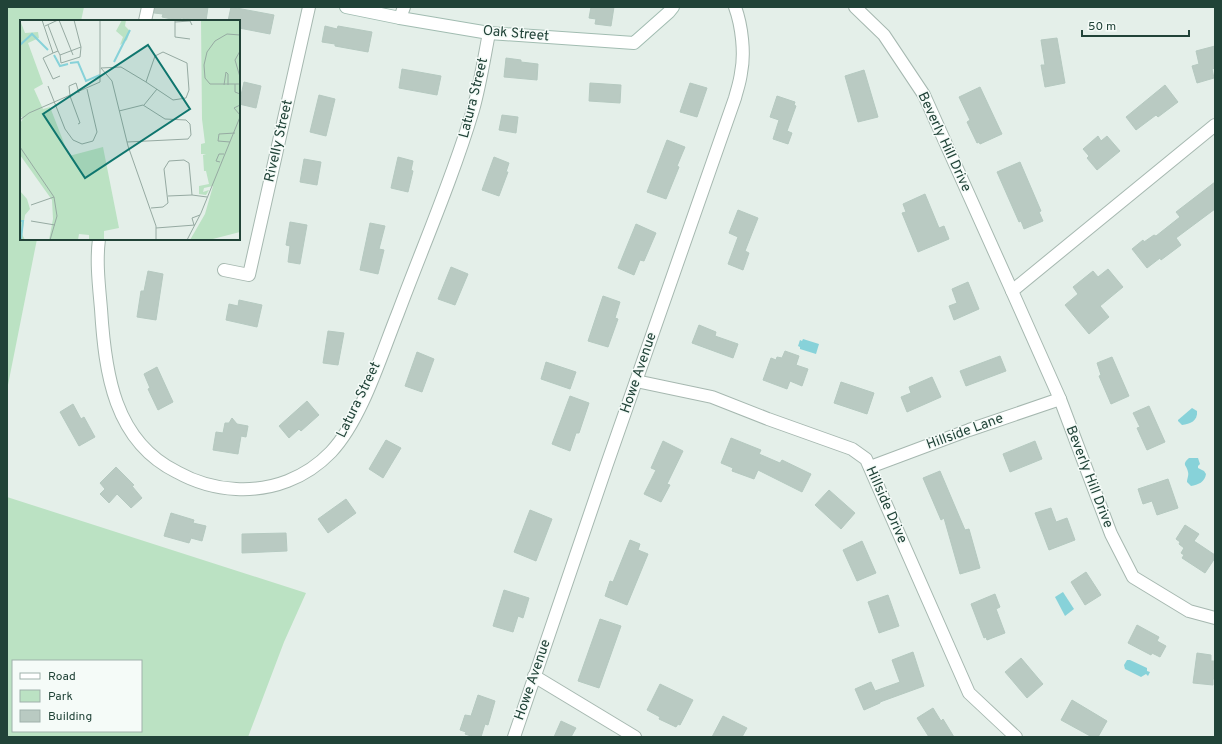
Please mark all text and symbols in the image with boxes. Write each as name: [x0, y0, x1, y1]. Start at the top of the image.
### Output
scale bar: [1082, 12, 1189, 38]
text: 50 m: [1088, 19, 1116, 35]
inset map: [20, 20, 240, 240]
street label: Oak Street: [482, 23, 550, 45]
street label: Latura Street: [456, 56, 492, 140]
street label: Beverly Hill Drive: [913, 89, 975, 195]
street label: Rivelly Street: [261, 98, 297, 184]
street label: Howe Avenue: [617, 330, 661, 416]
street label: Latura Street: [333, 359, 385, 441]
street label: Hillside Lane: [924, 410, 1006, 454]
street label: Beverly Hill Drive: [1062, 423, 1116, 531]
street label: Hillside Drive: [861, 464, 911, 546]
street label: Howe Avenue: [511, 637, 555, 723]
legend: [12, 660, 142, 732]
text: Road: [48, 669, 76, 685]
text: Park: [48, 689, 73, 705]
text: Building: [48, 709, 92, 725]

